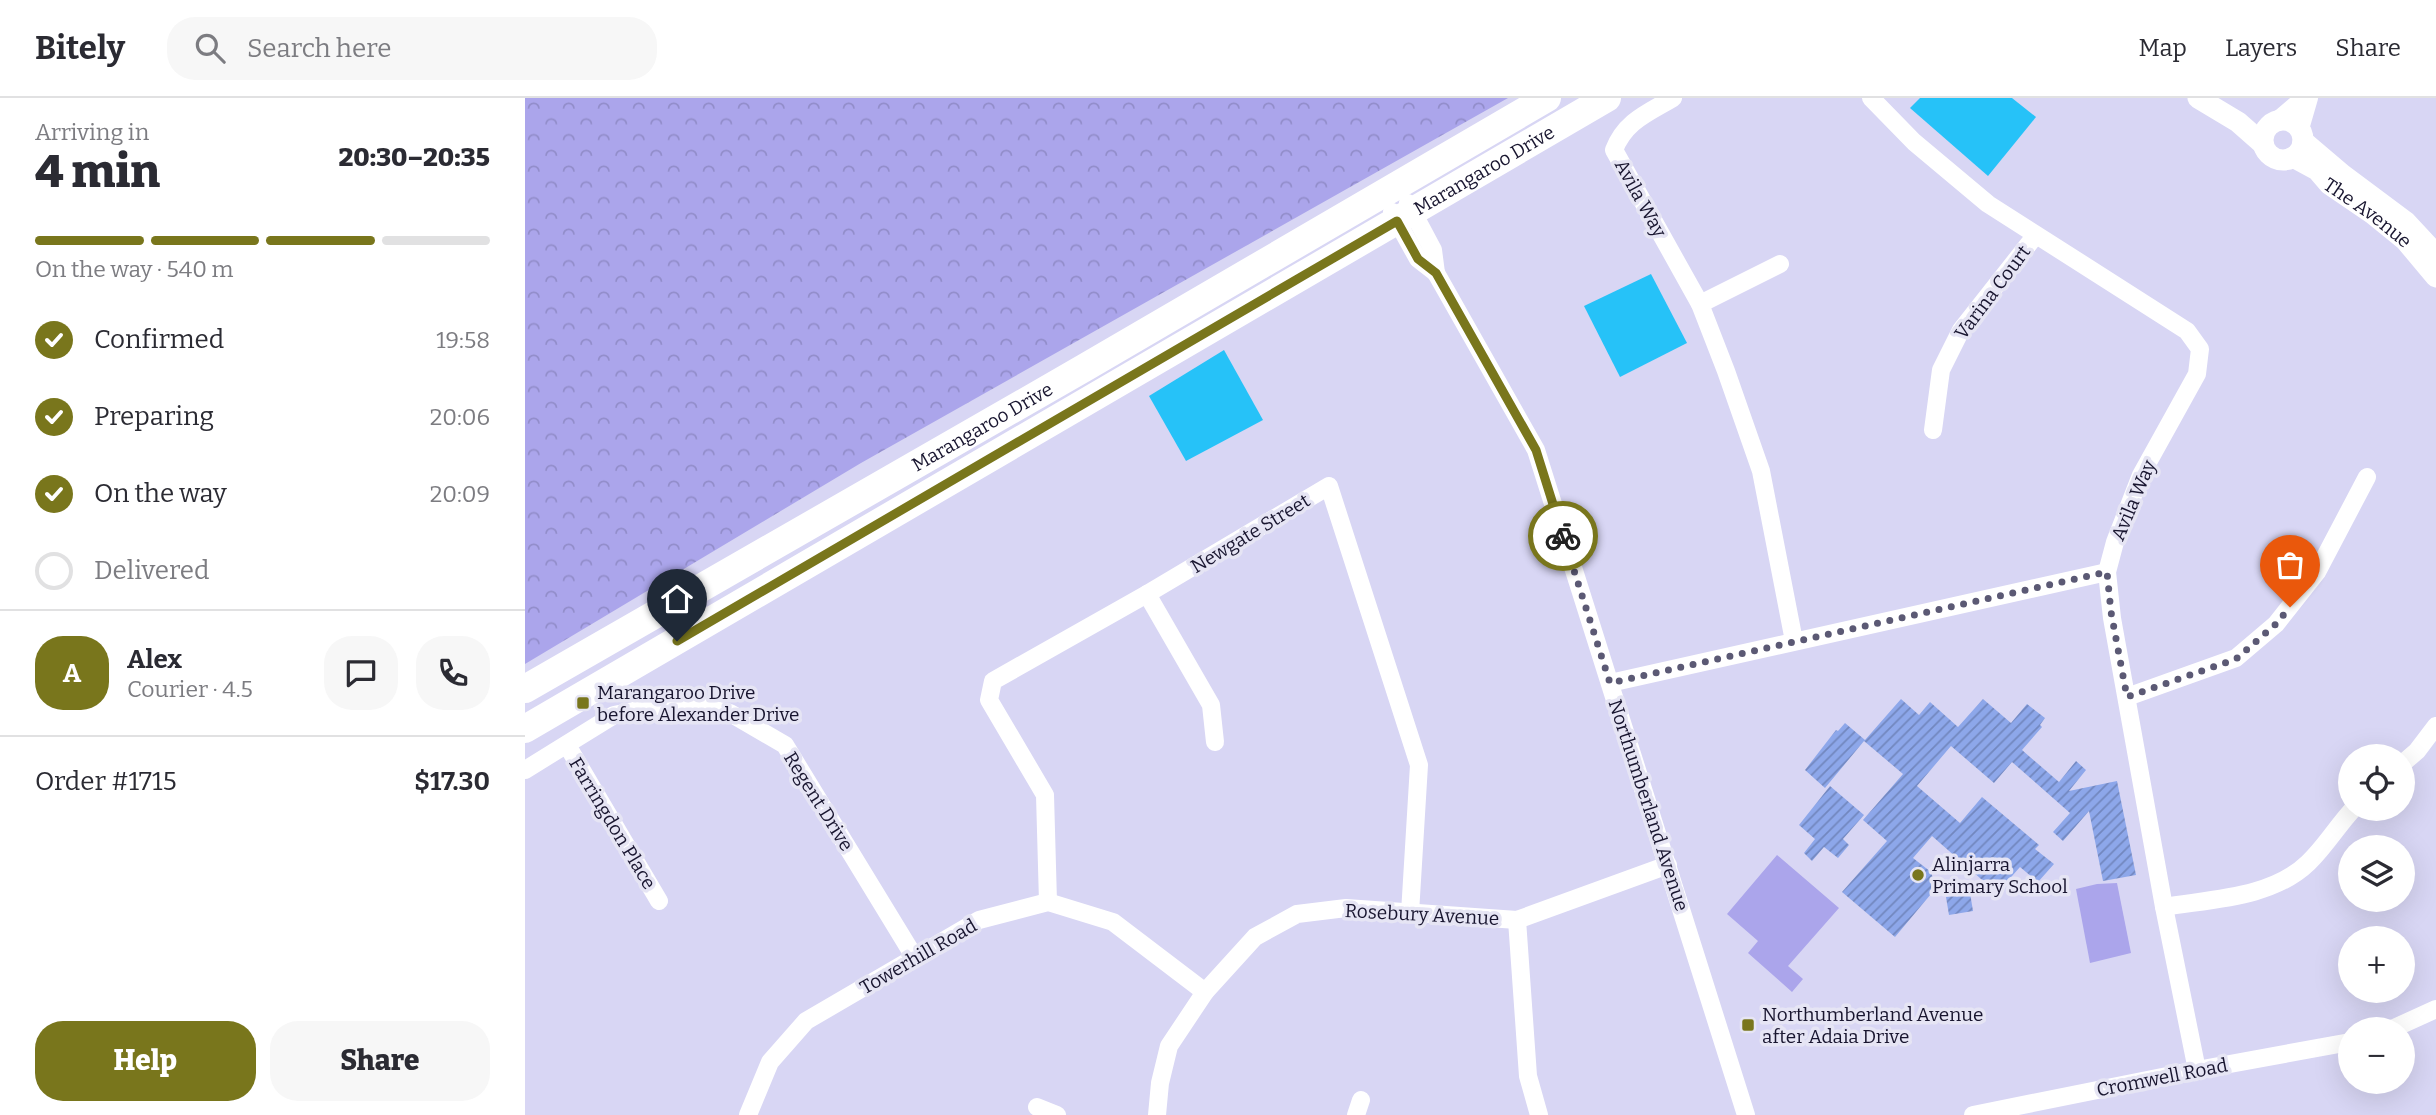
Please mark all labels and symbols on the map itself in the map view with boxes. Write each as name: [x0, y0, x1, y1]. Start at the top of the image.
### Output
street label: Marangaroo Drive: [1410, 120, 1558, 220]
street label: Avila Way: [1610, 155, 1672, 242]
street label: The Avenue: [2319, 173, 2417, 252]
street label: Varina Court: [1950, 241, 2035, 344]
street label: Marangaroo Drive: [908, 378, 1057, 476]
street label: Avila Way: [2106, 456, 2161, 544]
street label: Newgate Street: [1187, 489, 1314, 578]
courier: [1528, 501, 1598, 571]
pin: [2260, 535, 2320, 607]
pin: [647, 569, 707, 641]
place label: Marangaroo Drive before Alexander Drive: [597, 681, 799, 726]
marker: Marangaroo Drive before Alexander Drive: [575, 695, 591, 711]
street label: Northumberland Avenue: [1603, 696, 1694, 914]
street label: Regent Drive: [779, 747, 858, 855]
street label: Farringdon Place: [564, 753, 661, 893]
place label: Alinjarra Primary School: [1932, 853, 2068, 898]
marker: Alinjarra Primary School: [1910, 867, 1926, 883]
street label: Rosebury Avenue: [1344, 899, 1500, 930]
street label: Towerhill Road: [856, 914, 981, 999]
place label: Northumberland Avenue after Adaia Drive: [1762, 1003, 1983, 1048]
marker: Northumberland Avenue after Adaia Drive: [1740, 1017, 1756, 1033]
street label: Cromwell Road: [2095, 1054, 2230, 1101]

